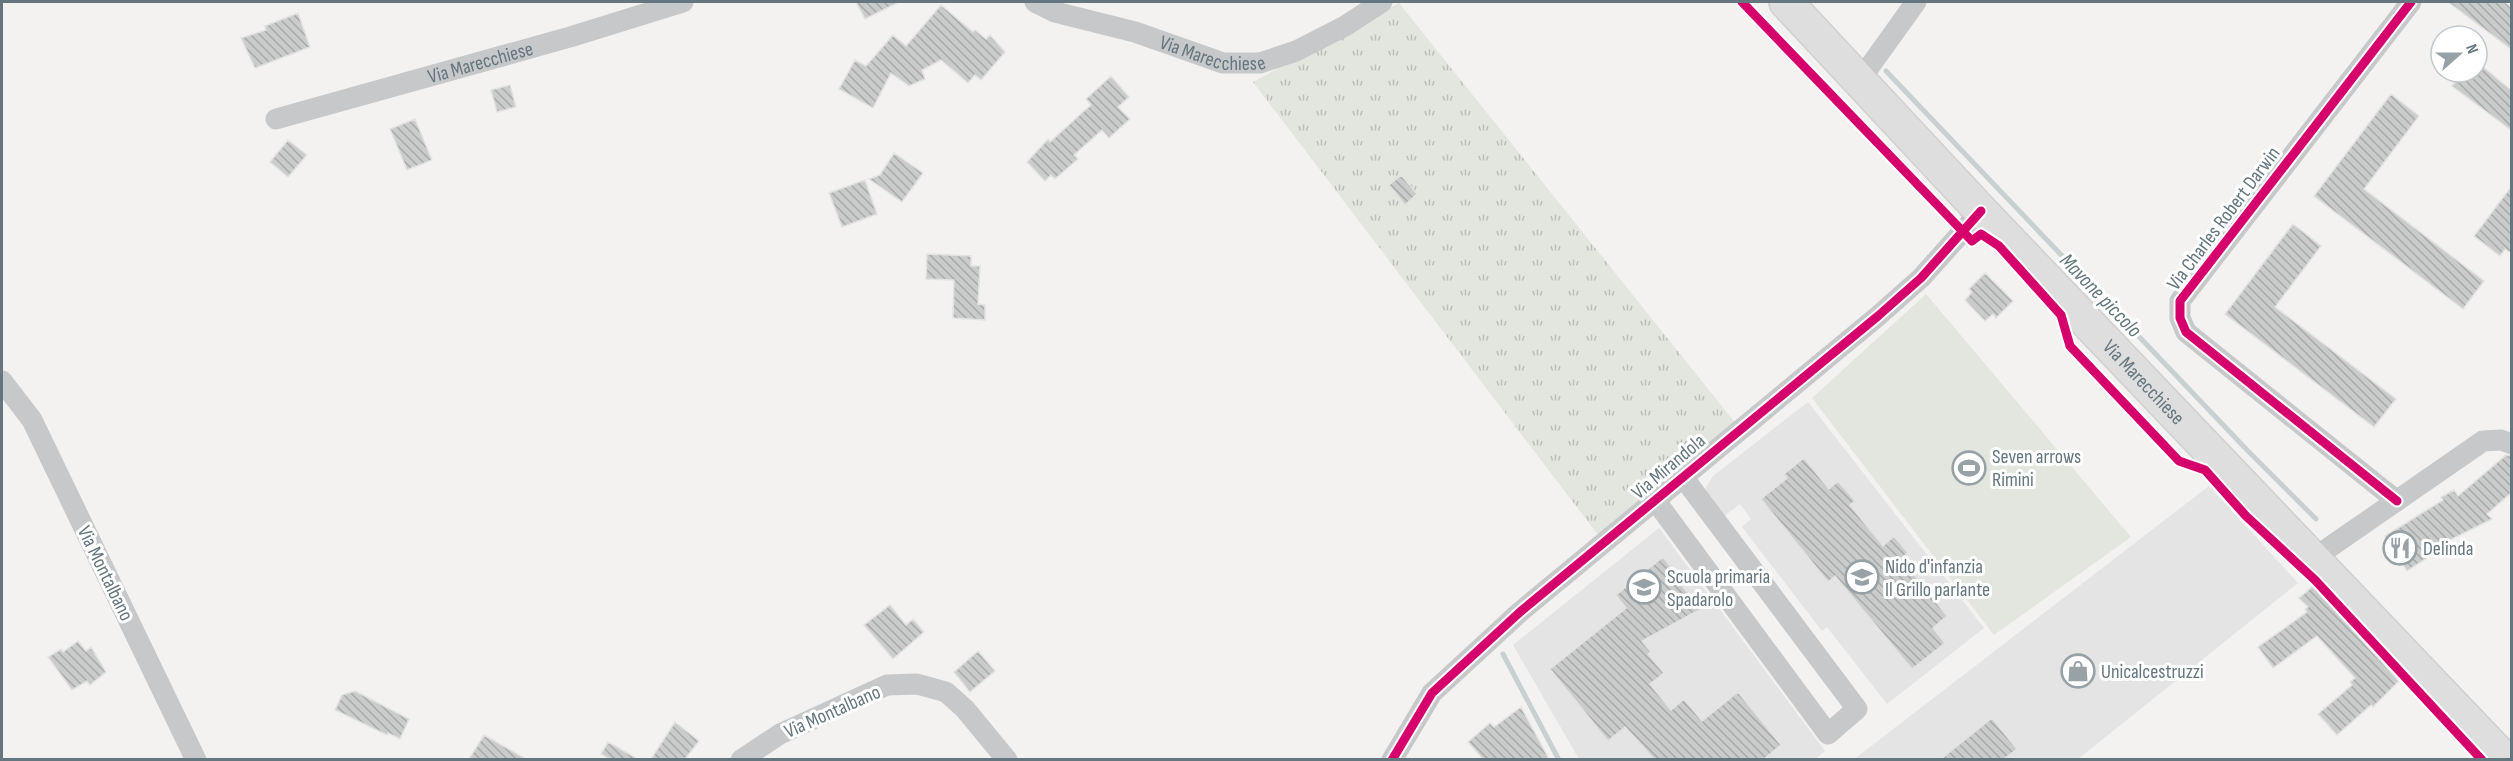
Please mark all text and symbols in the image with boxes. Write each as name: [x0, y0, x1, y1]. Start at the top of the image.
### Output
north arrow: [2429, 24, 2489, 84]
street label: Via Marecchiese: [1156, 31, 1269, 76]
street label: Via Marecchiese: [425, 37, 536, 89]
text: N: [2461, 42, 2482, 57]
street label: Via Charles Robert Darwin: [2162, 142, 2286, 295]
water label: Mavone piccolo: [2055, 248, 2147, 343]
street label: Via Marecchiese: [2097, 335, 2189, 430]
street label: Via Mirandola: [1627, 429, 1710, 505]
place label: Seven arrows Rimini: [1992, 445, 2081, 492]
sports icon: Seven arrows Rimini: [1951, 450, 1987, 486]
street label: Via Montalbano: [72, 522, 138, 625]
restaurant icon: Delinda: [2382, 530, 2418, 566]
place label: Delinda: [2423, 537, 2473, 561]
place label: Nido d'infanzia Il Grillo parlante: [1885, 555, 1990, 602]
school or university icon: Nido d'infanzia Il Grillo parlante: [1844, 559, 1880, 595]
place label: Scuola primaria Spadarolo: [1667, 565, 1770, 612]
school or university icon: Scuola primaria Spadarolo: [1626, 569, 1662, 605]
shop icon: Unicalcestruzzi: [2060, 653, 2096, 689]
place label: Unicalcestruzzi: [2101, 660, 2204, 684]
street label: Via Montalbano: [781, 680, 884, 744]

